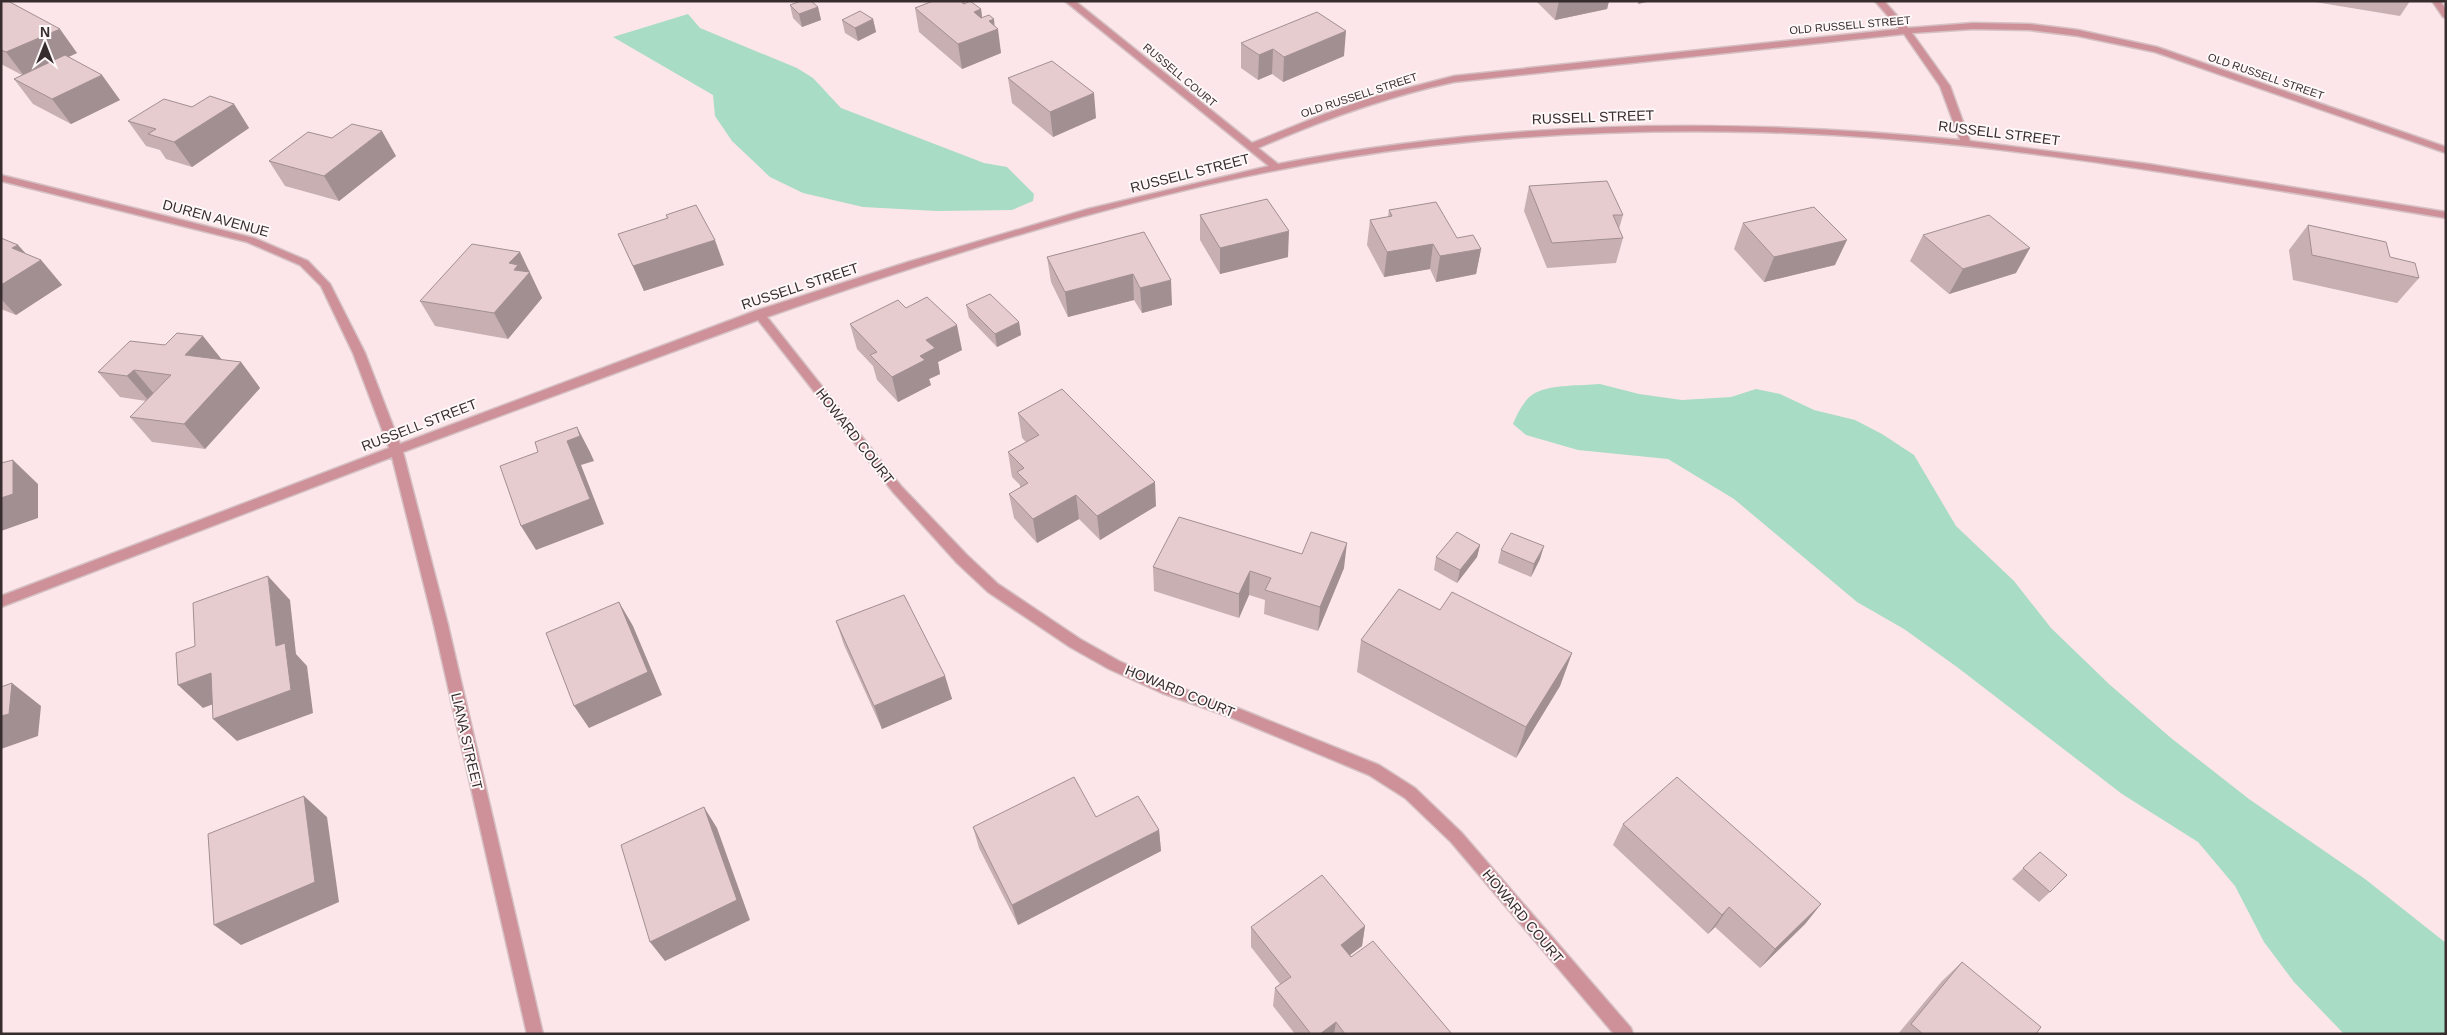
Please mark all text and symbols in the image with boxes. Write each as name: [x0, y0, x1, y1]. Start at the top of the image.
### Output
street label: OLD RUSSELL STREET: [1789, 14, 1911, 36]
north arrow: [20, 20, 70, 70]
text: N: [40, 24, 50, 40]
street label: RUSSELL COURT: [1141, 41, 1219, 109]
street label: OLD RUSSELL STREET: [2206, 50, 2326, 102]
street label: OLD RUSSELL STREET: [1299, 70, 1419, 120]
street label: RUSSELL STREET: [1532, 107, 1655, 127]
street label: RUSSELL STREET: [1937, 118, 2061, 148]
street label: RUSSELL STREET: [1129, 150, 1252, 196]
street label: DUREN AVENUE: [161, 196, 271, 240]
street label: RUSSELL STREET: [739, 259, 861, 313]
street label: HOWARD COURT: [813, 385, 897, 487]
street label: RUSSELL STREET: [359, 395, 479, 454]
street label: HOWARD COURT: [1123, 662, 1237, 720]
street label: LIANA STREET: [448, 691, 486, 791]
street label: HOWARD COURT: [1479, 866, 1567, 966]

